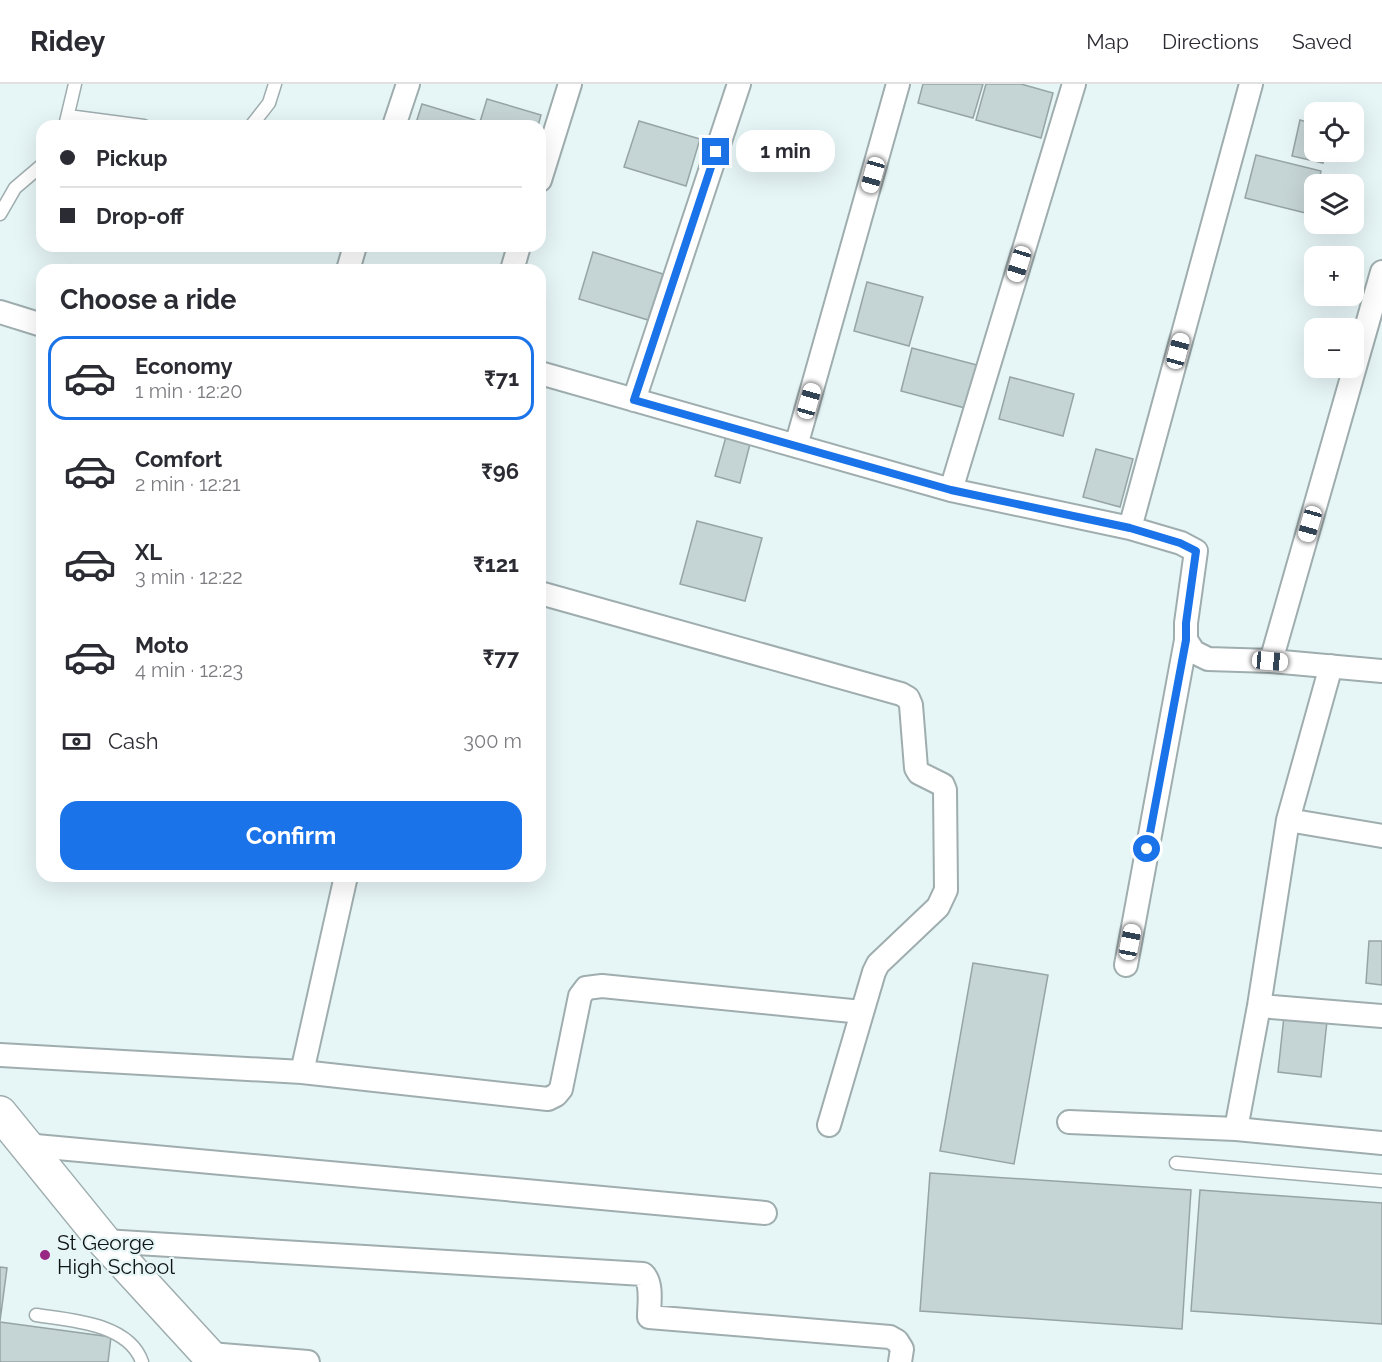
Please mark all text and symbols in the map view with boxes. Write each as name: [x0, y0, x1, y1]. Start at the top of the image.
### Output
text: Ridey: [30, 25, 105, 58]
text: Map: [1086, 29, 1129, 54]
text: Directions: [1162, 29, 1259, 54]
text: Saved: [1292, 29, 1352, 54]
map controls: [1304, 102, 1364, 378]
button: locate: [1304, 102, 1364, 162]
callout: 1 min: [737, 131, 836, 173]
route end: [702, 138, 729, 165]
text: 1 min: [760, 139, 811, 163]
text: Pickup: [96, 145, 168, 171]
car: [859, 155, 887, 195]
button: layers: [1304, 174, 1364, 234]
text: Drop-off: [96, 203, 184, 229]
car: [1005, 244, 1033, 284]
button: +: [1304, 246, 1364, 306]
text: Choose a ride: [60, 284, 236, 315]
button: −: [1304, 318, 1364, 378]
car: [1165, 331, 1191, 371]
icon: car: [63, 351, 117, 405]
text: Economy: [135, 353, 233, 379]
text: ₹71: [484, 365, 519, 391]
text: 1 min · 12:20: [135, 379, 242, 403]
car: [795, 381, 823, 421]
icon: car: [63, 444, 117, 498]
text: Comfort: [135, 446, 222, 472]
text: ₹96: [481, 458, 519, 484]
text: 2 min · 12:21: [135, 472, 241, 496]
car: [1296, 504, 1324, 544]
icon: car: [63, 537, 117, 591]
text: XL: [135, 539, 162, 565]
text: ₹121: [473, 551, 519, 577]
text: 3 min · 12:22: [135, 565, 243, 589]
icon: car: [63, 630, 117, 684]
text: Moto: [135, 632, 189, 658]
text: ₹77: [482, 644, 519, 670]
car: [1251, 650, 1289, 672]
text: 4 min · 12:23: [135, 658, 243, 682]
icon: cash: [60, 725, 93, 758]
text: Cash: [108, 728, 159, 754]
text: 300 m: [463, 729, 522, 753]
button: Confirm: [60, 801, 522, 870]
route start: [1133, 835, 1160, 862]
car: [1118, 923, 1142, 961]
place label: St George High School: [57, 1230, 175, 1279]
marker: St George High School: [38, 1248, 52, 1262]

